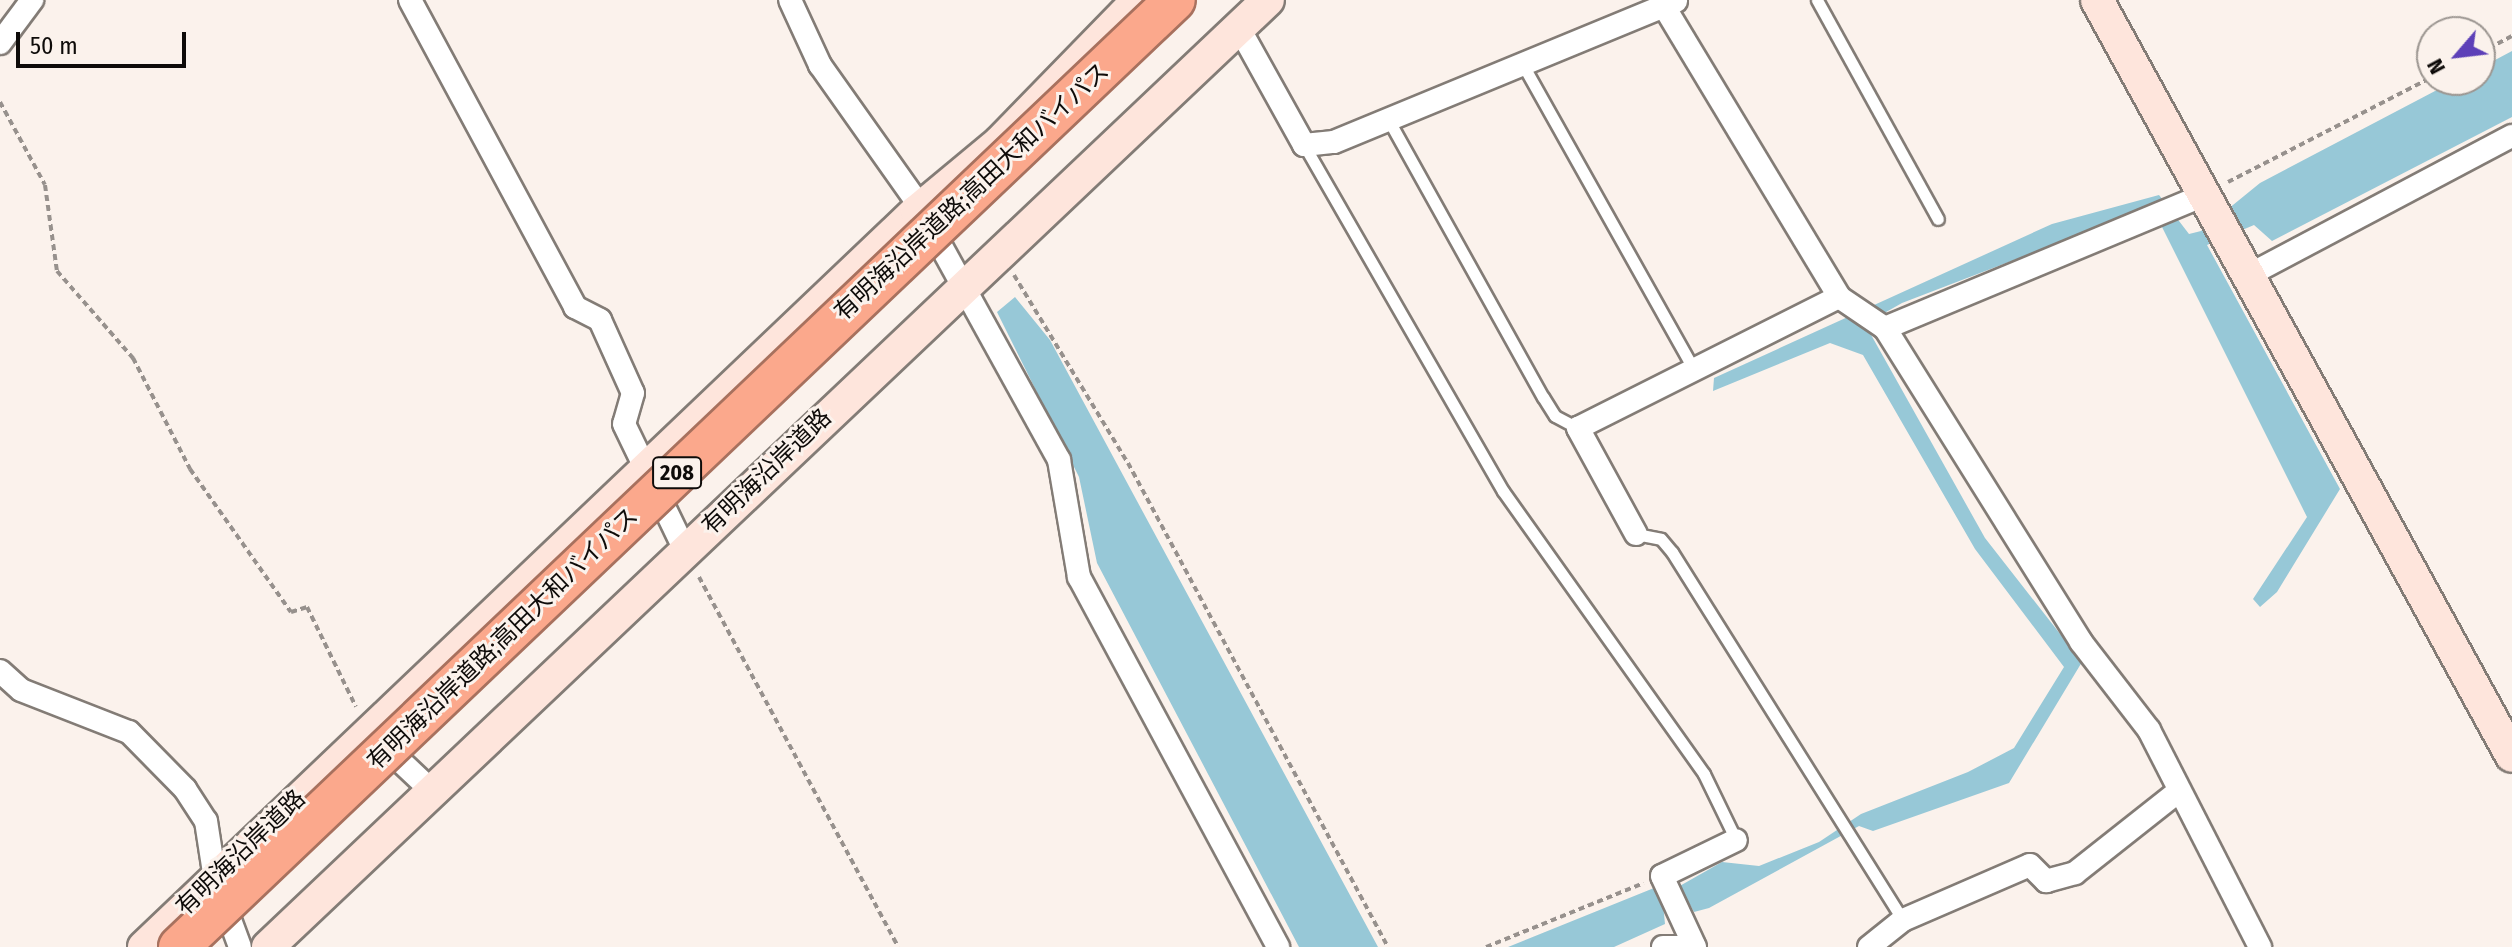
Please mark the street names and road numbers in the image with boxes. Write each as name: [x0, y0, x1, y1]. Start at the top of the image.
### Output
street label: 有明海沿岸道路;高田大和バイパス: [829, 57, 1115, 327]
street label: 有明海沿岸道路: [697, 403, 837, 541]
road number: 208: [651, 455, 703, 491]
street label: 有明海沿岸道路;高田大和バイパス: [362, 502, 644, 776]
street label: 有明海沿岸道路: [171, 784, 311, 922]

